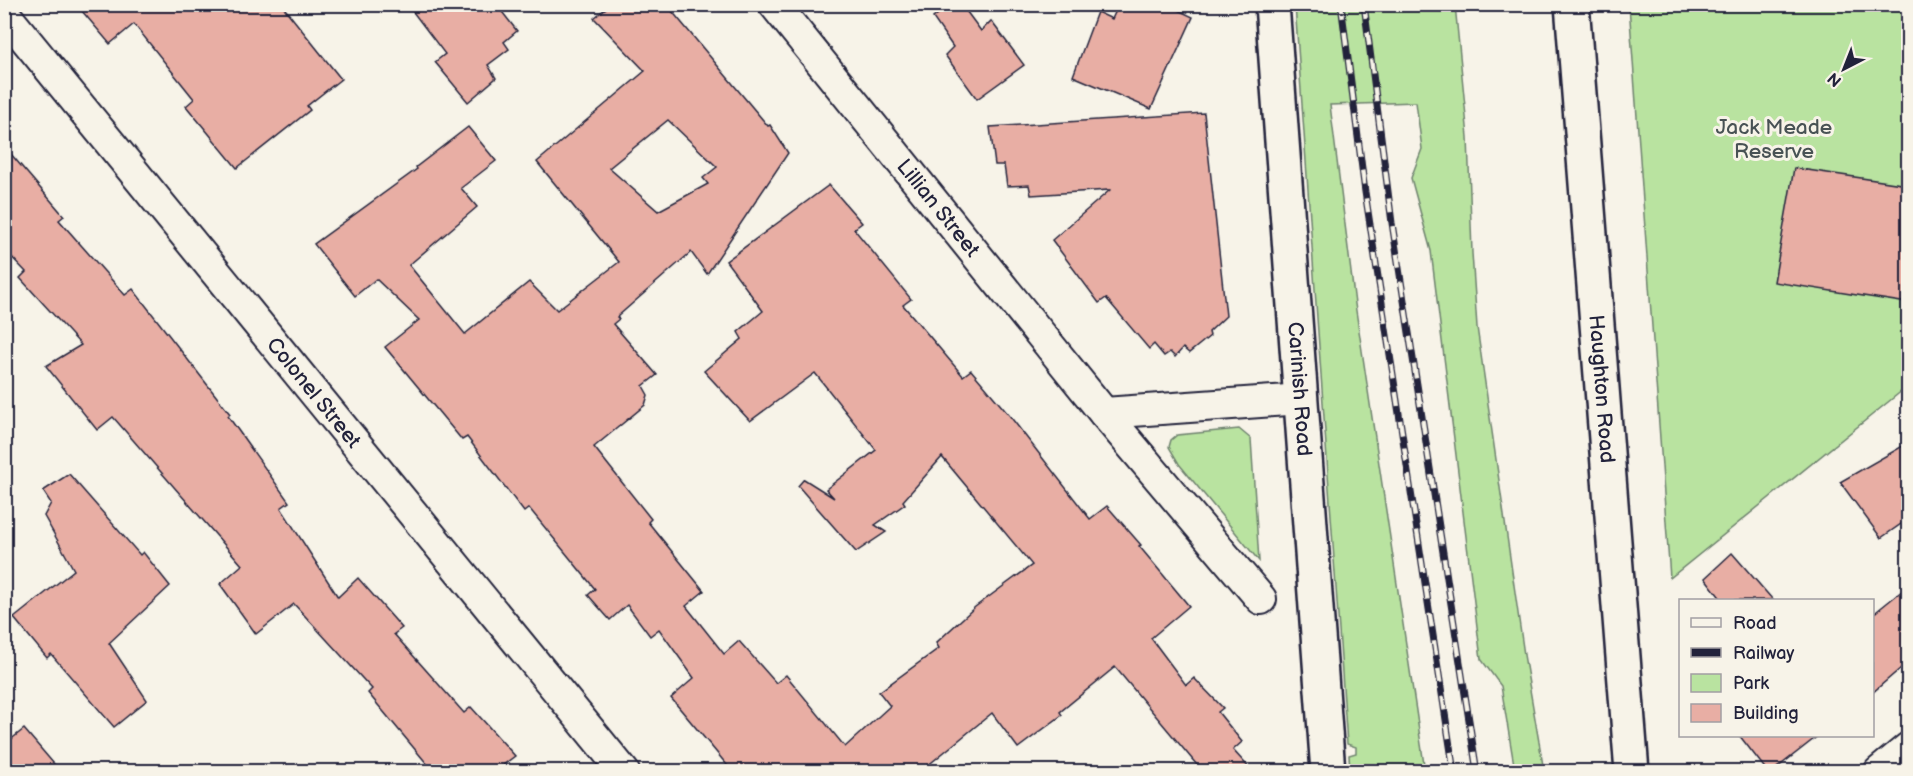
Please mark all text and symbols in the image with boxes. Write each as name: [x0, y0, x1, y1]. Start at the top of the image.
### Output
north arrow: [1814, 39, 1874, 99]
text: N: [1824, 68, 1846, 90]
park label: Jack Meade Reserve: [1716, 115, 1832, 164]
street label: Lillian Street: [892, 154, 986, 262]
street label: Haughton Road: [1584, 314, 1620, 464]
street label: Carinish Road: [1283, 321, 1317, 457]
street label: Colonel Street: [262, 332, 367, 453]
legend: [1679, 599, 1874, 737]
text: Road: [1733, 613, 1777, 634]
text: Railway: [1733, 643, 1795, 664]
text: Park: [1733, 673, 1769, 694]
text: Building: [1733, 703, 1799, 724]

